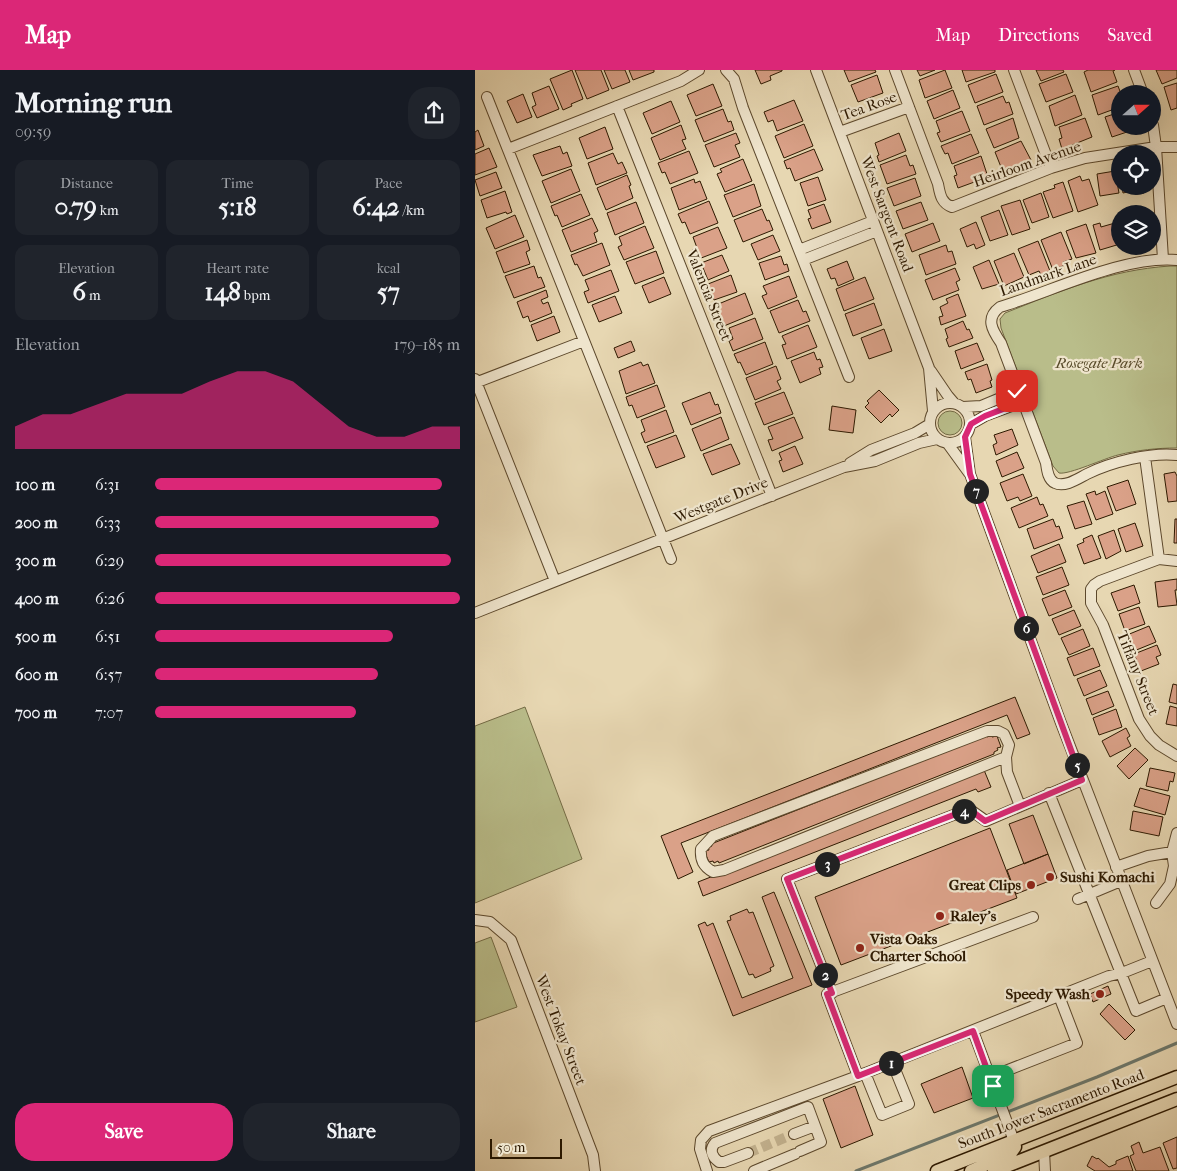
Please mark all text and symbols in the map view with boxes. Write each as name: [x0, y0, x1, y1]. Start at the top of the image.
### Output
text: Map: [25, 21, 71, 49]
text: Map: [936, 25, 970, 46]
text: Directions: [998, 25, 1079, 46]
text: Saved: [1107, 25, 1152, 46]
north arrow: [1111, 85, 1161, 135]
map controls: [1111, 85, 1161, 255]
text: Morning run: [15, 86, 172, 119]
button: share: [408, 87, 460, 139]
street label: Tea Rose: [839, 87, 900, 124]
text: 09:59: [15, 122, 51, 141]
street label: Heirloom Avenue: [971, 137, 1084, 191]
button: locate: [1111, 145, 1161, 195]
street label: West Sargent Road: [856, 153, 918, 275]
text: Distance: [60, 175, 113, 192]
text: Time: [222, 175, 253, 192]
text: Pace: [375, 175, 402, 192]
text: 0.79: [54, 192, 97, 221]
text: 5:18: [218, 192, 257, 221]
text: 6:42: [352, 192, 399, 221]
text: km: [97, 202, 119, 219]
text: /km: [399, 202, 425, 219]
button: layers: [1111, 205, 1161, 255]
street label: Valencia Street: [682, 246, 736, 344]
street label: Landmark Lane: [997, 250, 1099, 300]
text: Elevation: [58, 260, 115, 277]
text: Heart rate: [206, 260, 269, 277]
text: kcal: [377, 260, 400, 277]
text: 6: [72, 277, 86, 306]
text: 148: [205, 277, 241, 306]
text: 57: [377, 277, 400, 306]
text: m: [86, 287, 101, 304]
text: bpm: [241, 287, 270, 304]
text: Elevation: [15, 335, 80, 354]
text: 179–185 m: [394, 335, 460, 354]
park label: Rosegate Park: [1054, 354, 1143, 372]
pin: [996, 370, 1038, 412]
icon: check: [1003, 377, 1031, 405]
street label: Westgate Drive: [671, 473, 771, 527]
text: 100 m: [15, 475, 55, 494]
text: 6:31: [95, 475, 120, 494]
pin: 7: [963, 478, 989, 504]
text: 7: [973, 483, 980, 500]
text: 200 m: [15, 513, 58, 532]
text: 6:33: [95, 513, 121, 532]
text: 300 m: [15, 551, 56, 570]
text: 6:29: [95, 551, 124, 570]
text: 400 m: [15, 589, 59, 608]
text: 6:26: [95, 589, 124, 608]
pin: 6: [1013, 616, 1039, 640]
text: 6: [1023, 620, 1030, 637]
text: 500 m: [15, 627, 56, 646]
text: 6:51: [95, 627, 120, 646]
street label: Tiffany Street: [1113, 628, 1163, 718]
text: 600 m: [15, 665, 58, 684]
text: 6:57: [95, 665, 122, 684]
text: 700 m: [15, 703, 57, 722]
text: 7:07: [95, 703, 123, 722]
pin: 5: [1065, 752, 1089, 778]
text: 5: [1074, 757, 1081, 774]
pin: 4: [951, 798, 977, 824]
text: 4: [960, 803, 969, 820]
pin: 3: [815, 852, 839, 876]
text: 3: [825, 856, 830, 873]
place label: Sushi Komachi: [1060, 868, 1155, 886]
marker: Sushi Komachi: [1044, 871, 1056, 883]
place label: Great Clips: [949, 876, 1021, 894]
marker: Great Clips: [1025, 879, 1037, 891]
place label: Raley's: [950, 907, 997, 925]
marker: Raley's: [934, 910, 946, 922]
place label: Vista Oaks Charter School: [869, 930, 967, 965]
marker: Vista Oaks Charter School: [854, 942, 866, 954]
pin: 2: [813, 962, 837, 988]
text: 2: [822, 967, 829, 984]
street label: West Tokay Street: [531, 971, 591, 1088]
place label: Speedy Wash: [1006, 985, 1091, 1003]
marker: Speedy Wash: [1094, 988, 1106, 1000]
pin: 1: [879, 1050, 903, 1076]
text: 1: [889, 1055, 894, 1072]
street label: South Lower Sacramento Road: [956, 1065, 1147, 1153]
pin: [972, 1065, 1014, 1107]
icon: arrive: [979, 1072, 1007, 1100]
button: Save: [15, 1103, 233, 1161]
button: Share: [243, 1103, 460, 1161]
scale bar: [490, 1136, 563, 1159]
text: 50 m: [497, 1139, 525, 1156]

